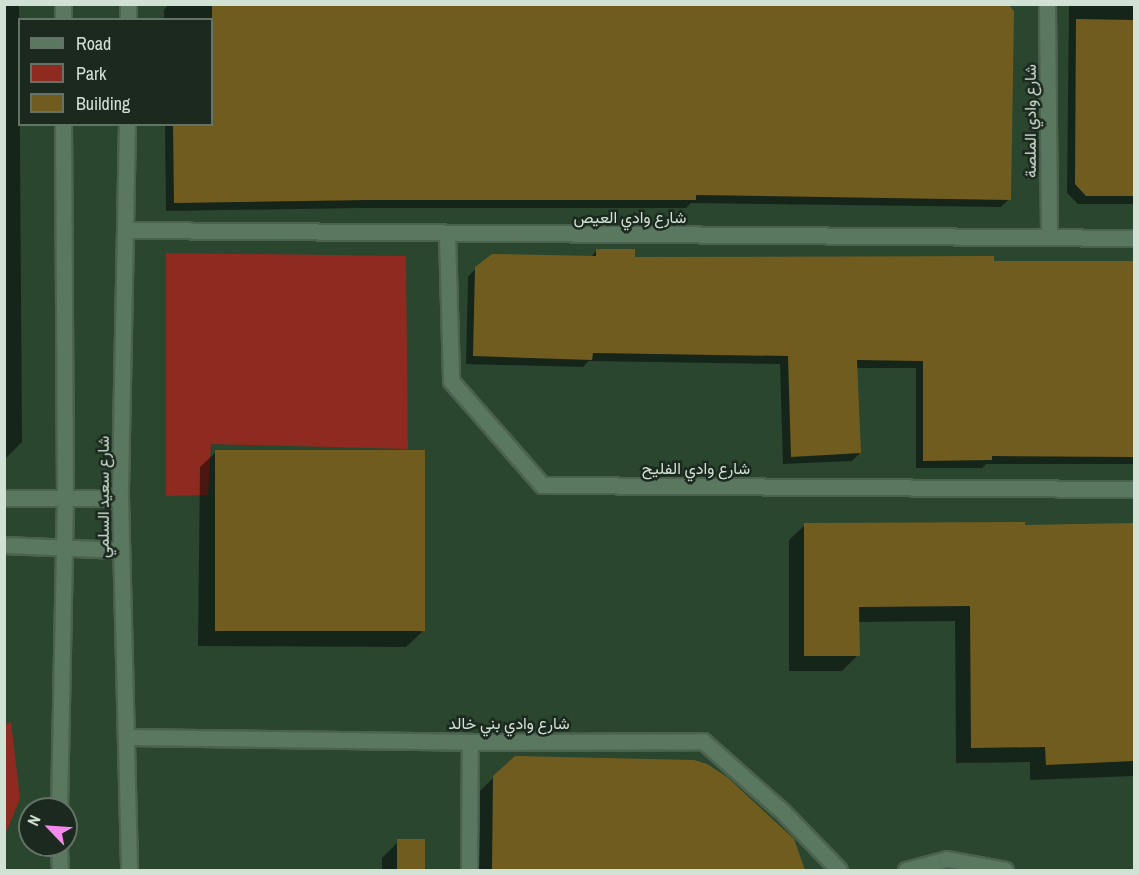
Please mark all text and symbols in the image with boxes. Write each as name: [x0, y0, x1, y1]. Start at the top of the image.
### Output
legend: [18, 18, 213, 126]
text: Road: [76, 31, 111, 56]
text: Park: [76, 61, 106, 86]
street label: شارع وادي الملصة: [1020, 64, 1040, 178]
text: Building: [76, 91, 130, 116]
street label: شارع وادي العيص: [574, 207, 686, 227]
street label: شارع سعيد السلمي: [93, 436, 113, 558]
street label: شارع وادي الفليح: [642, 458, 750, 478]
street label: شارع وادي بني خالد: [448, 713, 570, 733]
north arrow: [18, 797, 78, 857]
text: N: [22, 811, 45, 829]

